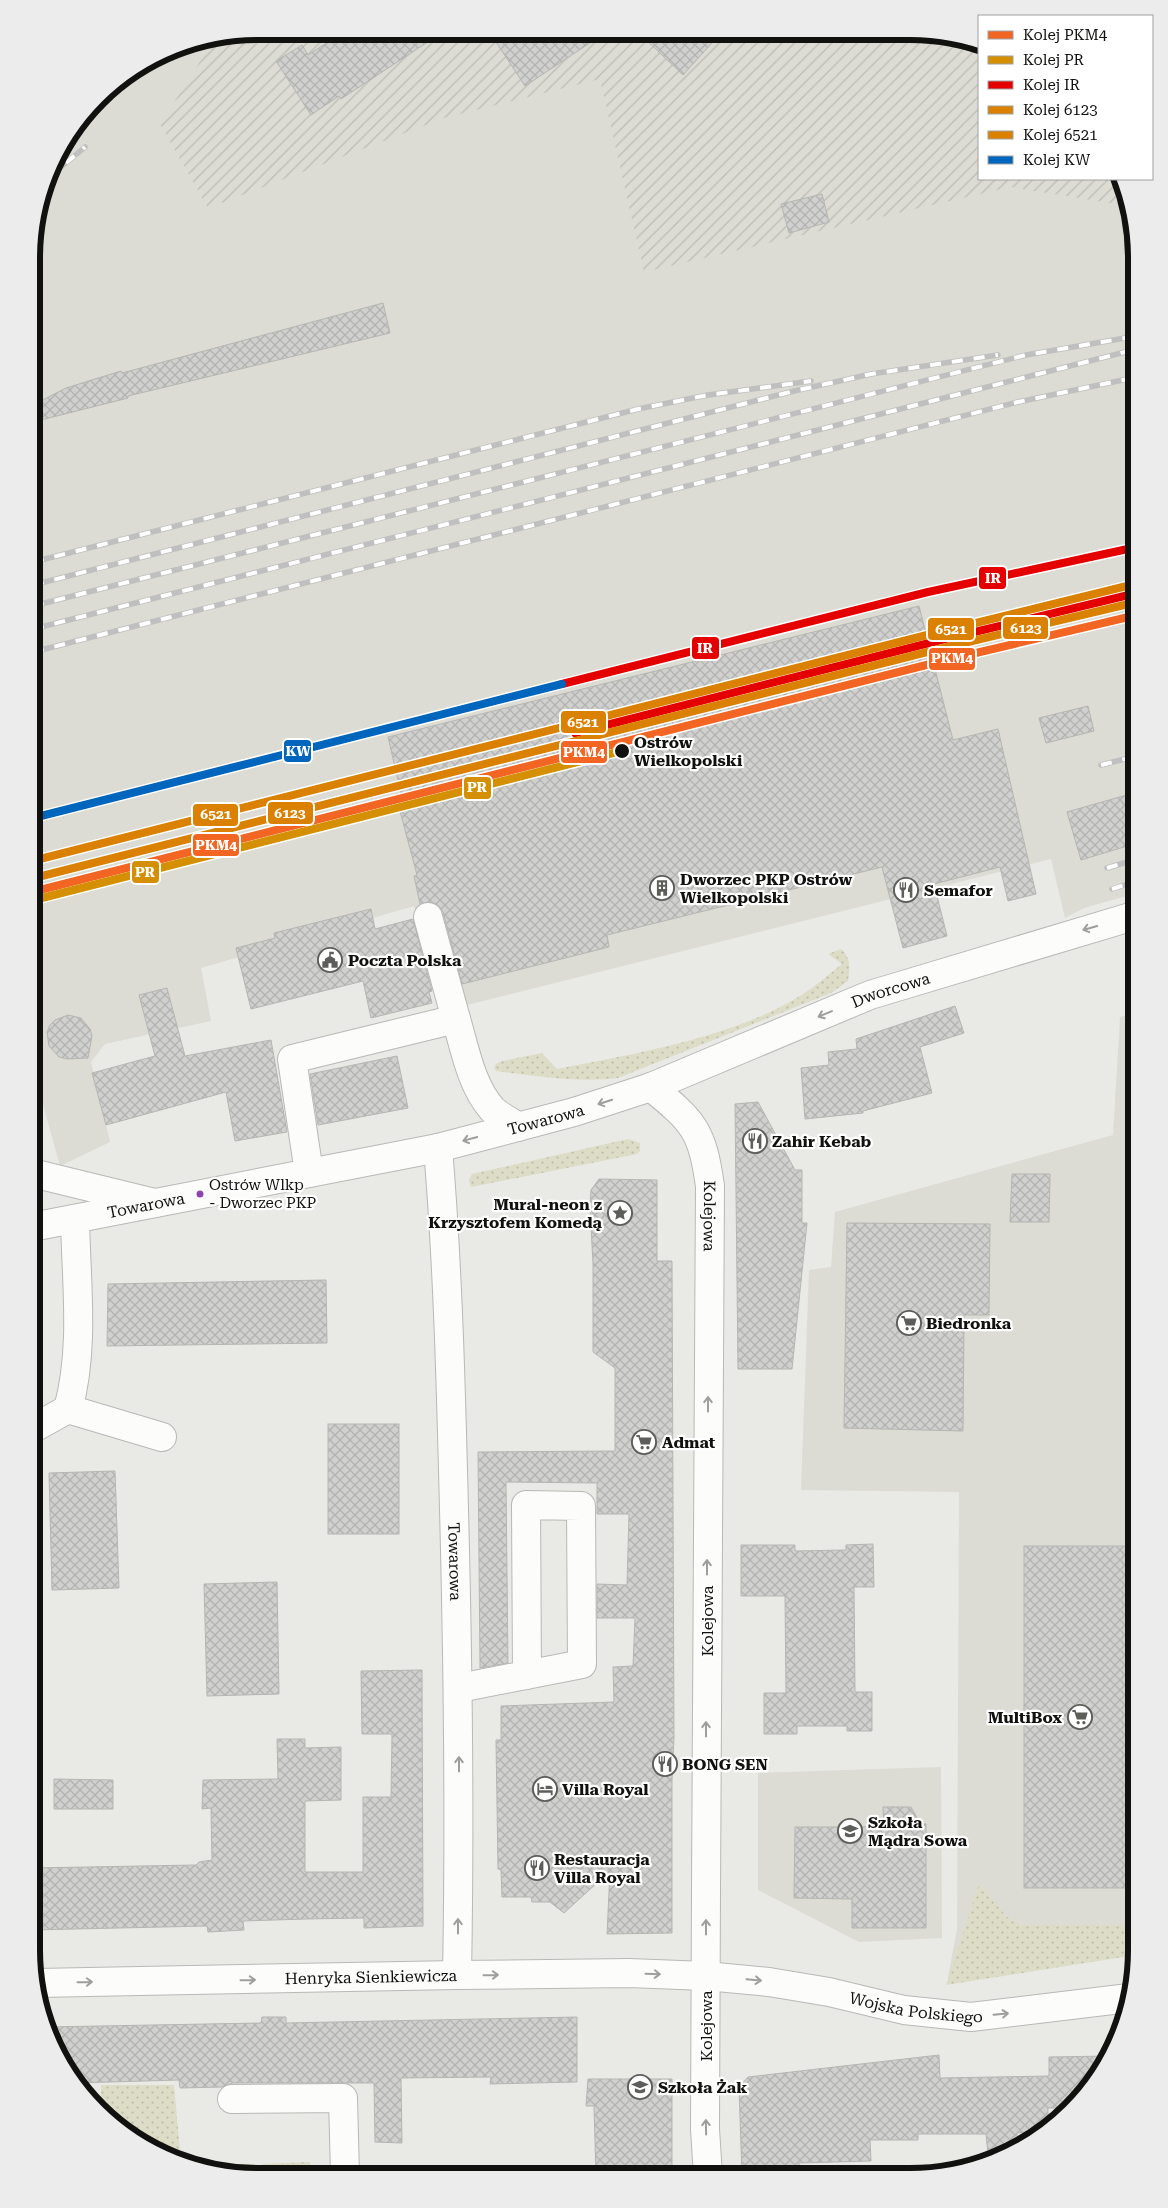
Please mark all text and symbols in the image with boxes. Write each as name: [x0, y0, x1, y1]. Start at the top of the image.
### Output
legend: [978, 15, 1153, 180]
text: Kolej PKM4: [1023, 26, 1108, 44]
text: Kolej PR: [1023, 51, 1085, 69]
text: Kolej IR: [1023, 76, 1081, 94]
text: Kolej 6123: [1023, 101, 1098, 119]
text: Kolej 6521: [1023, 126, 1098, 144]
text: Kolej KW: [1023, 151, 1091, 169]
line badge: IR: [978, 566, 1007, 590]
text: IR: [985, 570, 1002, 586]
line badge: 6123: [1002, 616, 1049, 640]
line badge: 6521: [927, 617, 975, 641]
text: 6123: [1010, 620, 1042, 636]
text: 6521: [935, 621, 967, 637]
line badge: IR: [691, 636, 720, 660]
text: IR: [697, 640, 714, 656]
line badge: PKM4: [928, 647, 976, 671]
text: PKM4: [931, 650, 973, 666]
line badge: 6521: [560, 710, 607, 734]
text: 6521: [567, 714, 599, 730]
place label: Ostrów Wielkopolski: [634, 733, 743, 770]
line badge: KW: [283, 739, 312, 763]
line badge: PKM4: [560, 740, 608, 764]
marker: Ostrów Wielkopolski: [613, 742, 631, 760]
text: KW: [285, 743, 311, 759]
text: PKM4: [563, 744, 605, 760]
line badge: PR: [463, 776, 492, 800]
text: PR: [467, 779, 488, 795]
line badge: 6123: [267, 801, 314, 825]
line badge: 6521: [192, 803, 239, 827]
text: 6123: [274, 805, 306, 821]
text: 6521: [200, 806, 232, 822]
line badge: PKM4: [192, 833, 240, 857]
text: PKM4: [195, 837, 237, 853]
line badge: PR: [131, 860, 160, 884]
text: PR: [135, 864, 156, 880]
place label: Dworzec PKP Ostrów Wielkopolski: [680, 870, 852, 907]
building icon: Dworzec PKP Ostrów Wielkopolski: [649, 875, 675, 901]
restaurant icon: Semafor: [893, 877, 919, 903]
place label: Semafor: [924, 881, 993, 900]
one-way arrow: [1082, 924, 1098, 934]
public building icon: Poczta Polska: [317, 947, 343, 973]
place label: Poczta Polska: [348, 951, 462, 970]
street label: Dworcowa: [848, 968, 933, 1011]
one-way arrow: [817, 1010, 832, 1019]
one-way arrow: [598, 1098, 613, 1107]
street label: Towarowa: [505, 1100, 587, 1139]
restaurant icon: Zahir Kebab: [742, 1128, 768, 1154]
place label: Zahir Kebab: [772, 1132, 872, 1151]
one-way arrow: [463, 1135, 479, 1144]
place label: Ostrów Wlkp - Dworzec PKP: [209, 1176, 317, 1212]
street label: Kolejowa: [700, 1181, 720, 1252]
street label: Towarowa: [106, 1188, 187, 1222]
marker: Ostrów Wlkp - Dworzec PKP: [195, 1189, 205, 1199]
place label: Mural-neon z Krzysztofem Komedą: [428, 1195, 603, 1232]
place icon: Mural-neon z Krzysztofem Komedą: [607, 1200, 633, 1226]
supermarket icon: Biedronka: [896, 1310, 922, 1336]
place label: Biedronka: [926, 1314, 1012, 1333]
one-way arrow: [703, 1397, 713, 1413]
supermarket icon: Admat: [631, 1429, 657, 1455]
place label: Admat: [662, 1433, 716, 1452]
street label: Towarowa: [445, 1522, 466, 1601]
one-way arrow: [702, 1559, 712, 1576]
street label: Kolejowa: [698, 1585, 717, 1656]
supermarket icon: MultiBox: [1067, 1704, 1093, 1730]
place label: MultiBox: [988, 1708, 1063, 1727]
one-way arrow: [701, 1722, 711, 1738]
restaurant icon: BONG SEN: [652, 1751, 678, 1777]
place label: BONG SEN: [682, 1755, 768, 1774]
one-way arrow: [454, 1756, 463, 1772]
hotel icon: Villa Royal: [532, 1776, 558, 1802]
place label: Villa Royal: [562, 1780, 649, 1799]
place label: Szkoła Mądra Sowa: [868, 1813, 968, 1850]
school or university icon: Szkoła Mądra Sowa: [837, 1818, 863, 1844]
place label: Restauracja Villa Royal: [554, 1850, 650, 1887]
restaurant icon: Restauracja Villa Royal: [524, 1855, 550, 1881]
one-way arrow: [453, 1919, 463, 1935]
one-way arrow: [701, 1919, 711, 1936]
street label: Henryka Sienkiewicza: [285, 1965, 458, 1988]
one-way arrow: [644, 1969, 661, 1979]
one-way arrow: [482, 1970, 498, 1980]
one-way arrow: [240, 1975, 256, 1985]
one-way arrow: [746, 1975, 762, 1985]
one-way arrow: [77, 1977, 93, 1987]
street label: Wojska Polskiego: [847, 1988, 984, 2027]
street label: Kolejowa: [697, 1990, 716, 2061]
one-way arrow: [992, 2010, 1008, 2019]
school or university icon: Szkoła Żak: [627, 2074, 653, 2100]
place label: Szkoła Żak: [658, 2078, 747, 2097]
one-way arrow: [701, 2120, 710, 2136]

